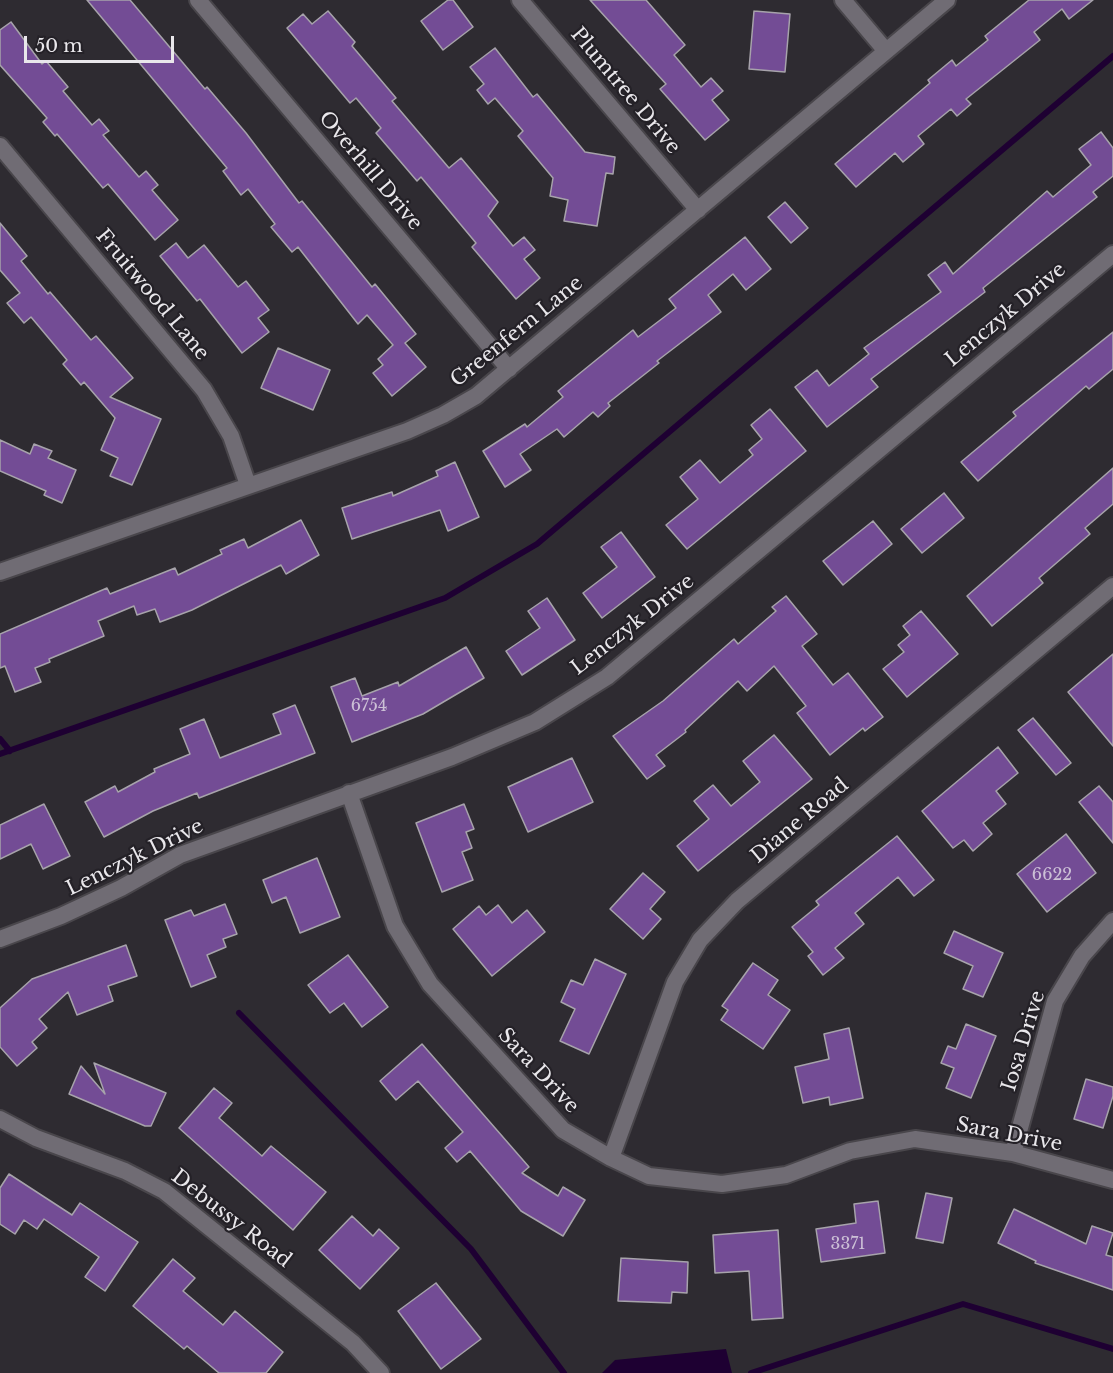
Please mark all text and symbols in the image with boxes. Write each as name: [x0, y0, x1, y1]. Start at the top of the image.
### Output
street label: Plumtree Drive: [565, 23, 685, 159]
scale bar: [27, 24, 177, 62]
text: 50 m: [35, 35, 83, 57]
street label: Overhill Drive: [313, 107, 427, 235]
street label: Fruitwood Lane: [90, 225, 214, 365]
street label: Lenczyk Drive: [941, 258, 1071, 372]
street label: Greenfern Lane: [446, 271, 588, 393]
street label: Lenczyk Drive: [567, 570, 699, 680]
house number: 6754: [351, 696, 387, 716]
street label: Diane Road: [746, 773, 854, 869]
street label: Lenczyk Drive: [63, 814, 207, 902]
house number: 6622: [1032, 865, 1072, 885]
street label: Iosa Drive: [997, 988, 1051, 1094]
street label: Sara Drive: [493, 1024, 583, 1118]
street label: Sara Drive: [954, 1113, 1064, 1157]
street label: Debussy Road: [166, 1165, 296, 1273]
house number: 3371: [831, 1234, 865, 1254]

